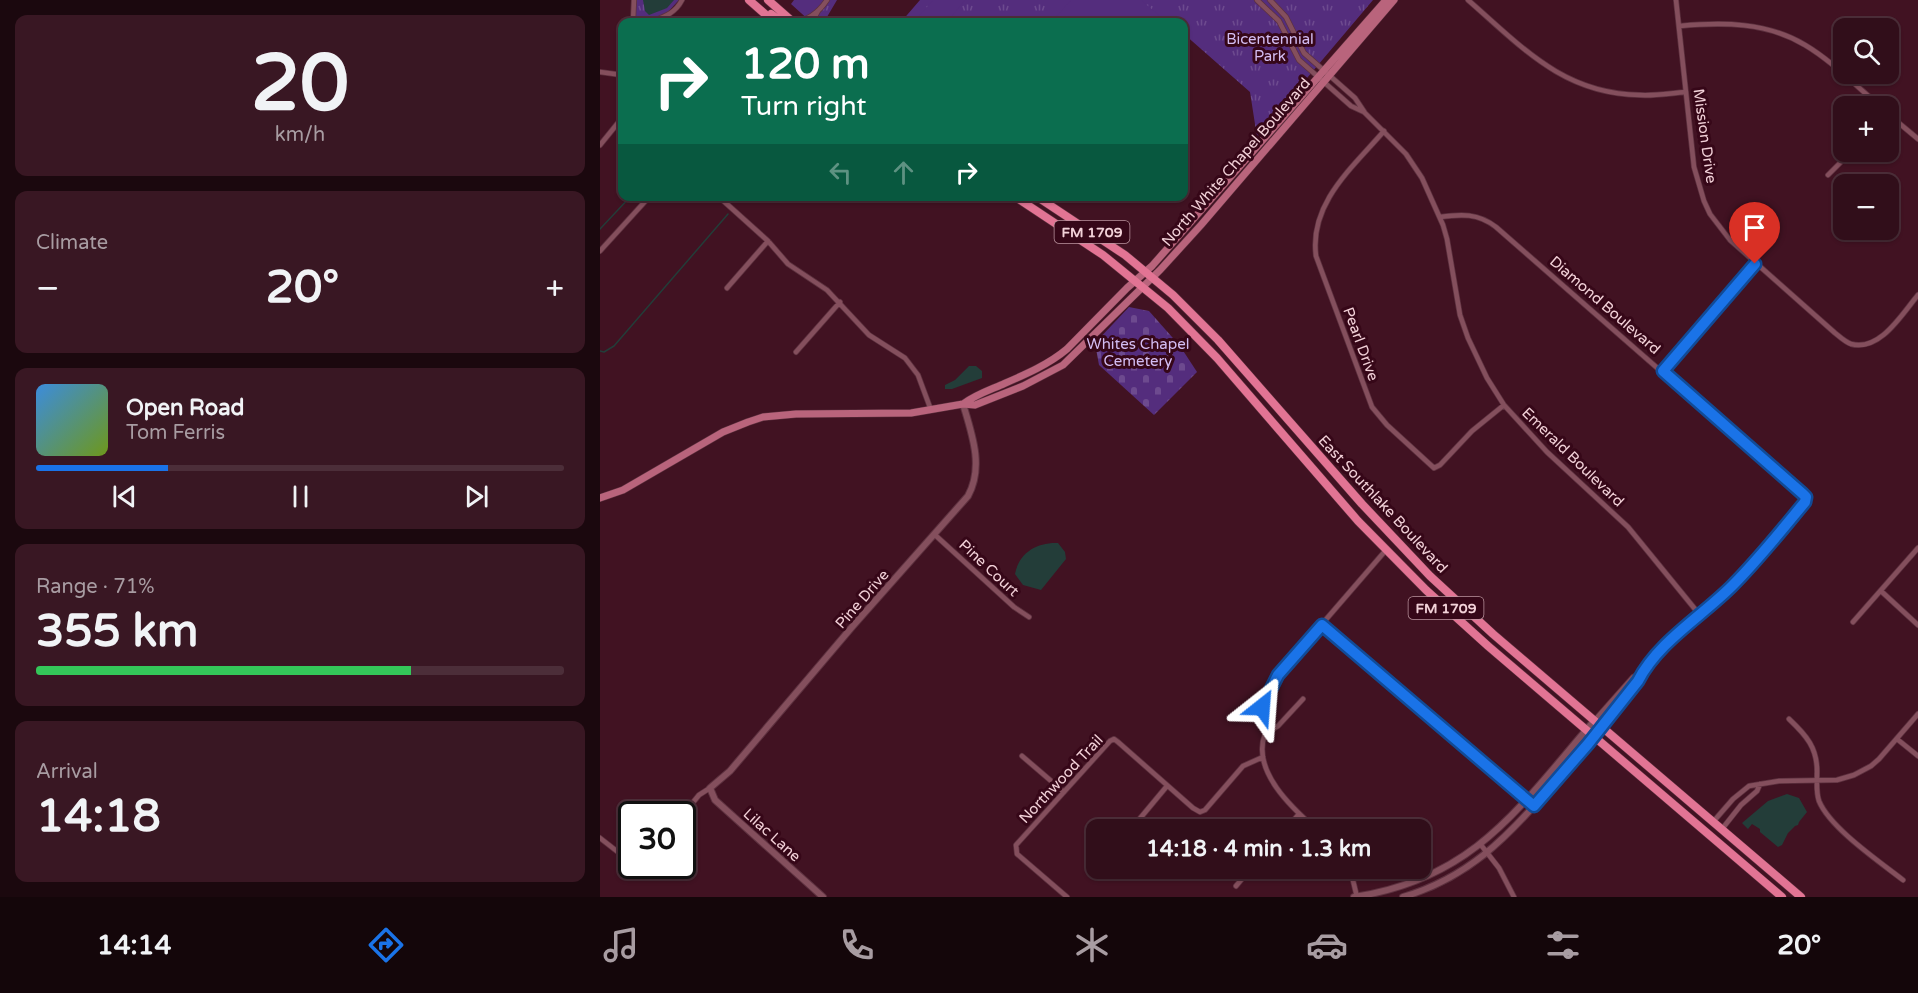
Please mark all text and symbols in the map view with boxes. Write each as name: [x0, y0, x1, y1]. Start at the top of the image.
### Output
map controls: [1833, 18, 1899, 240]
button: search: [1833, 18, 1899, 84]
park label: Bicentennial Park: [1226, 30, 1314, 65]
text: 20: [251, 37, 349, 131]
text: 120 m: [741, 39, 870, 90]
icon: right: [642, 42, 720, 120]
street label: North White Chapel Boulevard: [1158, 74, 1314, 250]
street label: Mission Drive: [1689, 88, 1721, 184]
text: Turn right: [741, 90, 867, 123]
button: +: [1833, 96, 1899, 162]
text: km/h: [275, 123, 325, 147]
icon: left: [824, 156, 857, 189]
icon: ahead: [887, 156, 920, 189]
icon: right: [950, 156, 983, 189]
button: −: [1833, 174, 1899, 240]
pin: [1729, 202, 1780, 264]
icon: arrive: [1738, 211, 1771, 244]
road number: FM 1709: [1054, 221, 1130, 243]
text: Climate: [36, 231, 108, 255]
street label: Diamond Boulevard: [1546, 252, 1664, 358]
text: 20°: [266, 261, 339, 315]
text: −: [36, 269, 60, 308]
text: +: [545, 269, 564, 308]
street label: Pearl Drive: [1339, 305, 1383, 383]
park label: Whites Chapel Cemetery: [1087, 335, 1189, 370]
text: Open Road: [126, 395, 244, 421]
street label: Emerald Boulevard: [1518, 404, 1628, 510]
text: Tom Ferris: [126, 421, 225, 445]
street label: East Southlake Boulevard: [1314, 431, 1452, 577]
icon: previous: [108, 480, 141, 513]
icon: pause: [284, 480, 317, 513]
icon: next: [460, 480, 493, 513]
street label: Pine Court: [955, 536, 1023, 600]
street label: Pine Drive: [832, 566, 892, 632]
text: Range · 71%: [36, 575, 155, 599]
road number: FM 1709: [1408, 597, 1484, 619]
text: 355 km: [36, 605, 198, 659]
position arrow: [1230, 675, 1294, 739]
street label: Northwood Trail: [1015, 731, 1107, 827]
text: Arrival: [36, 760, 98, 784]
text: 14:18: [36, 790, 161, 844]
speed limit sign: 30: [618, 801, 696, 879]
street label: Lilac Lane: [740, 805, 804, 865]
text: 14:18 · 4 min · 1.3 km: [1146, 836, 1371, 862]
icon: directions: [365, 924, 407, 966]
icon: music: [600, 924, 642, 966]
icon: phone: [836, 924, 878, 966]
icon: climate: [1071, 924, 1113, 966]
icon: car: [1306, 924, 1348, 966]
icon: filters: [1542, 924, 1584, 966]
text: 14:14: [97, 929, 172, 962]
text: 20°: [1777, 929, 1821, 962]

